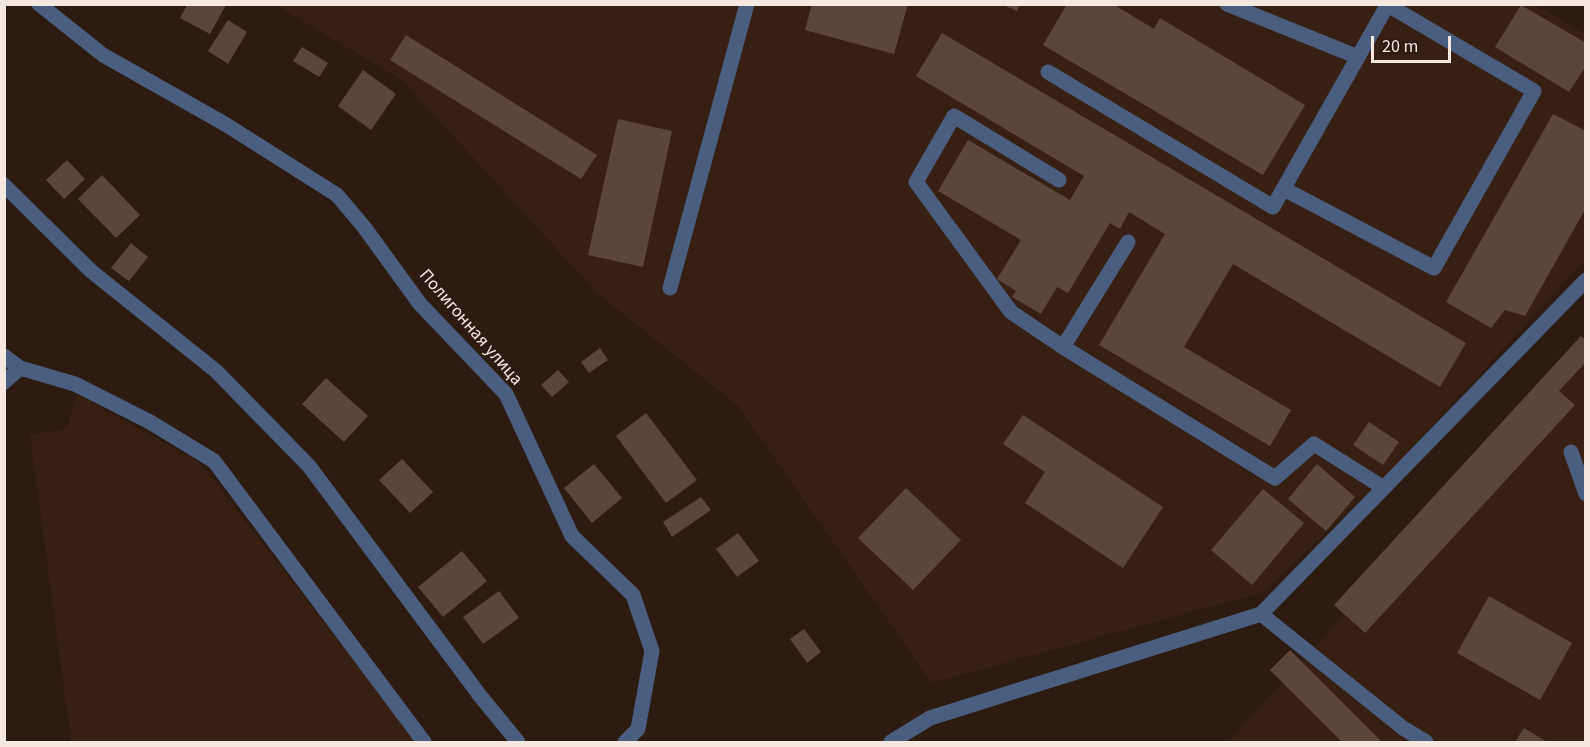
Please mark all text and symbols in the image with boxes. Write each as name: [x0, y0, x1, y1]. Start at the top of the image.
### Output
scale bar: [1374, 24, 1454, 62]
text: 20 m: [1382, 34, 1418, 59]
street label: Полигонная улица: [414, 266, 526, 390]

